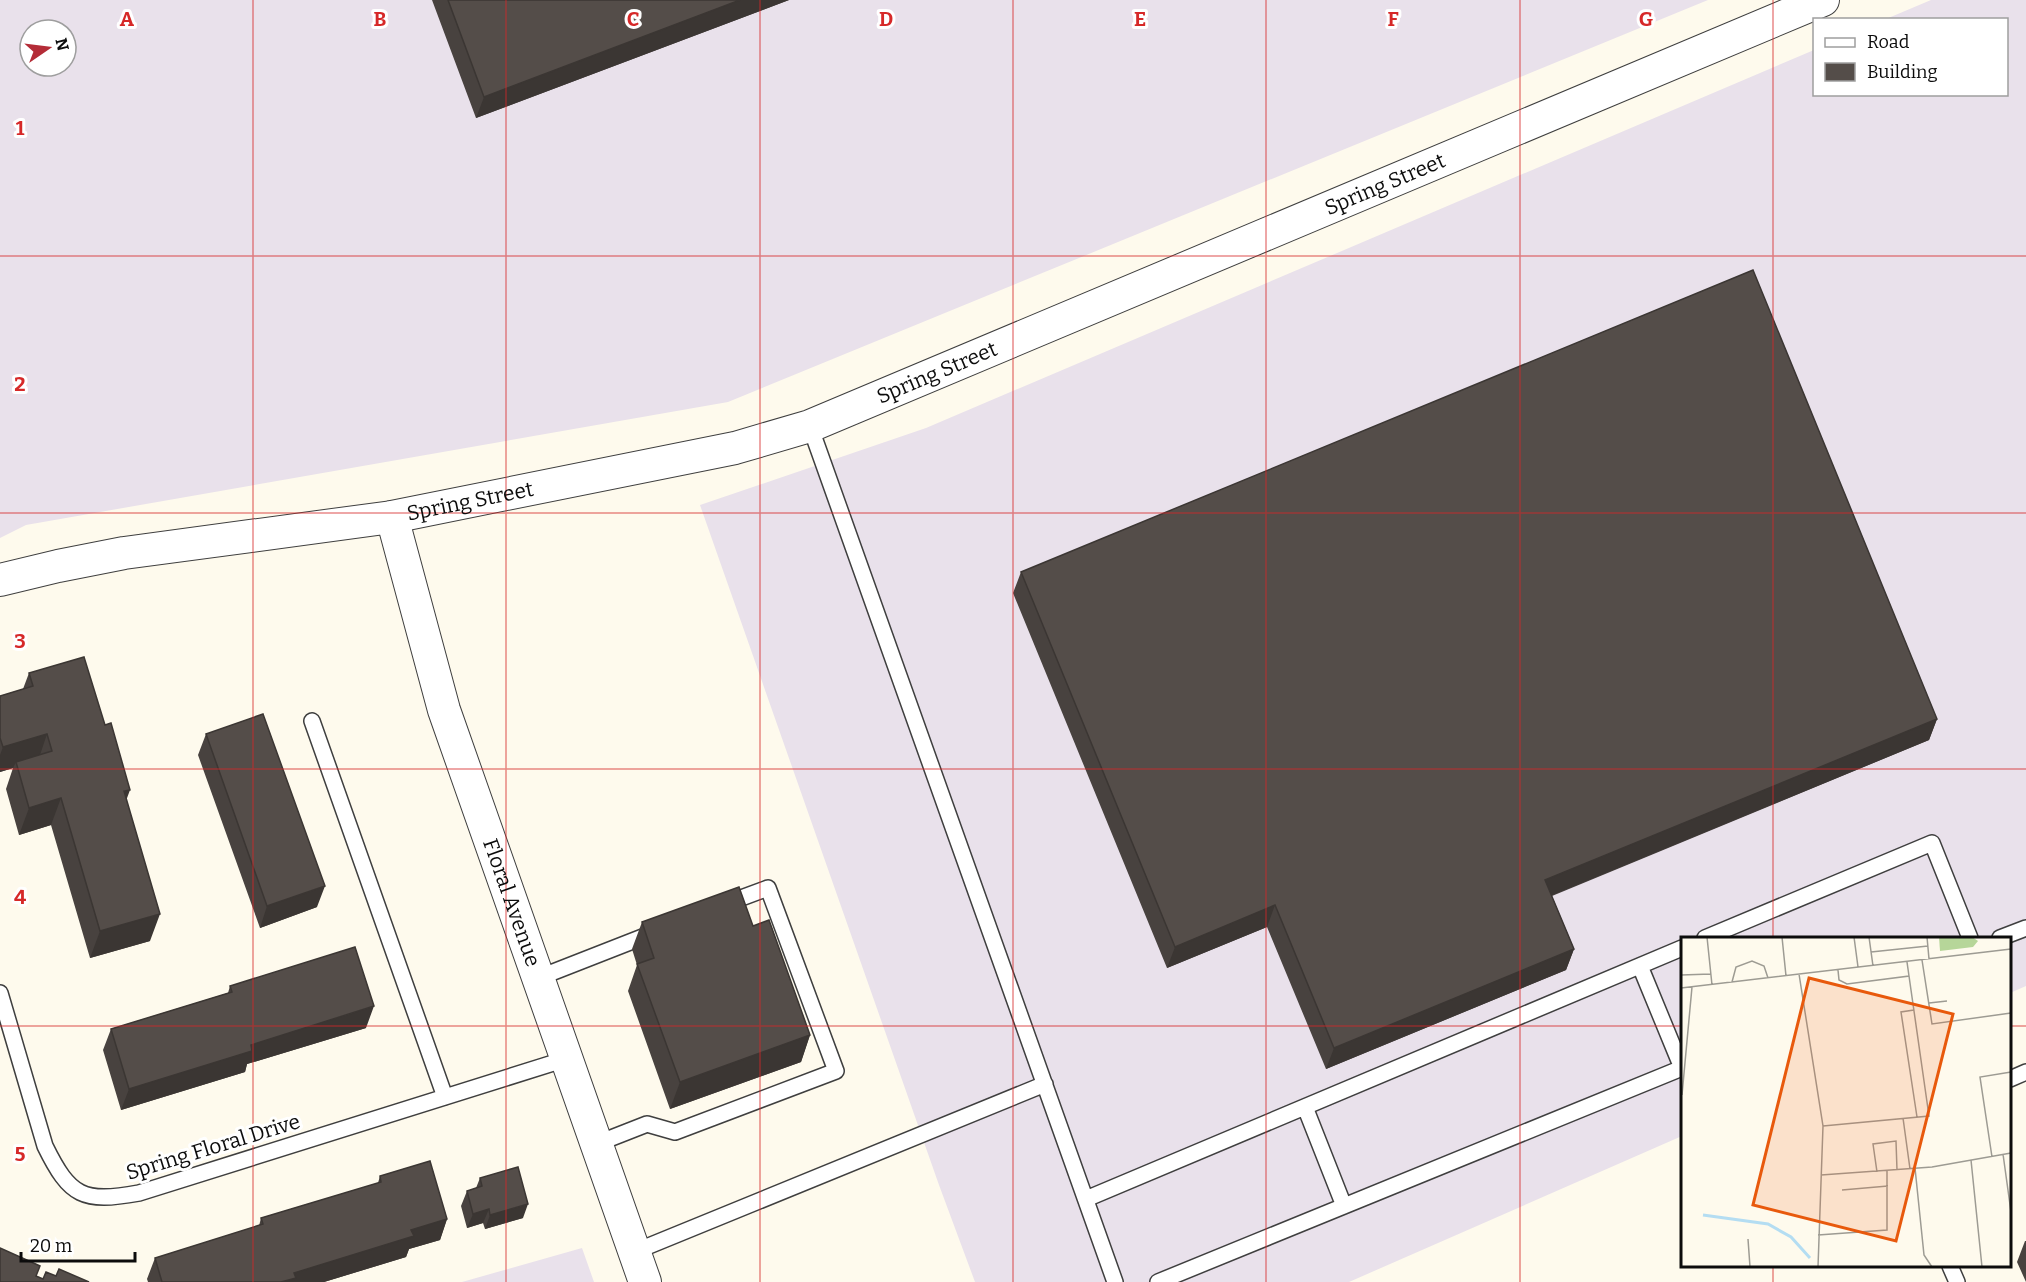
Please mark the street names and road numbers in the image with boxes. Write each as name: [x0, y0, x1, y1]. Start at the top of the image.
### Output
street label: Spring Street: [1321, 147, 1449, 221]
street label: Spring Street: [873, 336, 1001, 410]
street label: Spring Street: [405, 476, 536, 527]
street label: Floral Avenue: [477, 835, 546, 970]
street label: Spring Floral Drive: [123, 1108, 303, 1186]

